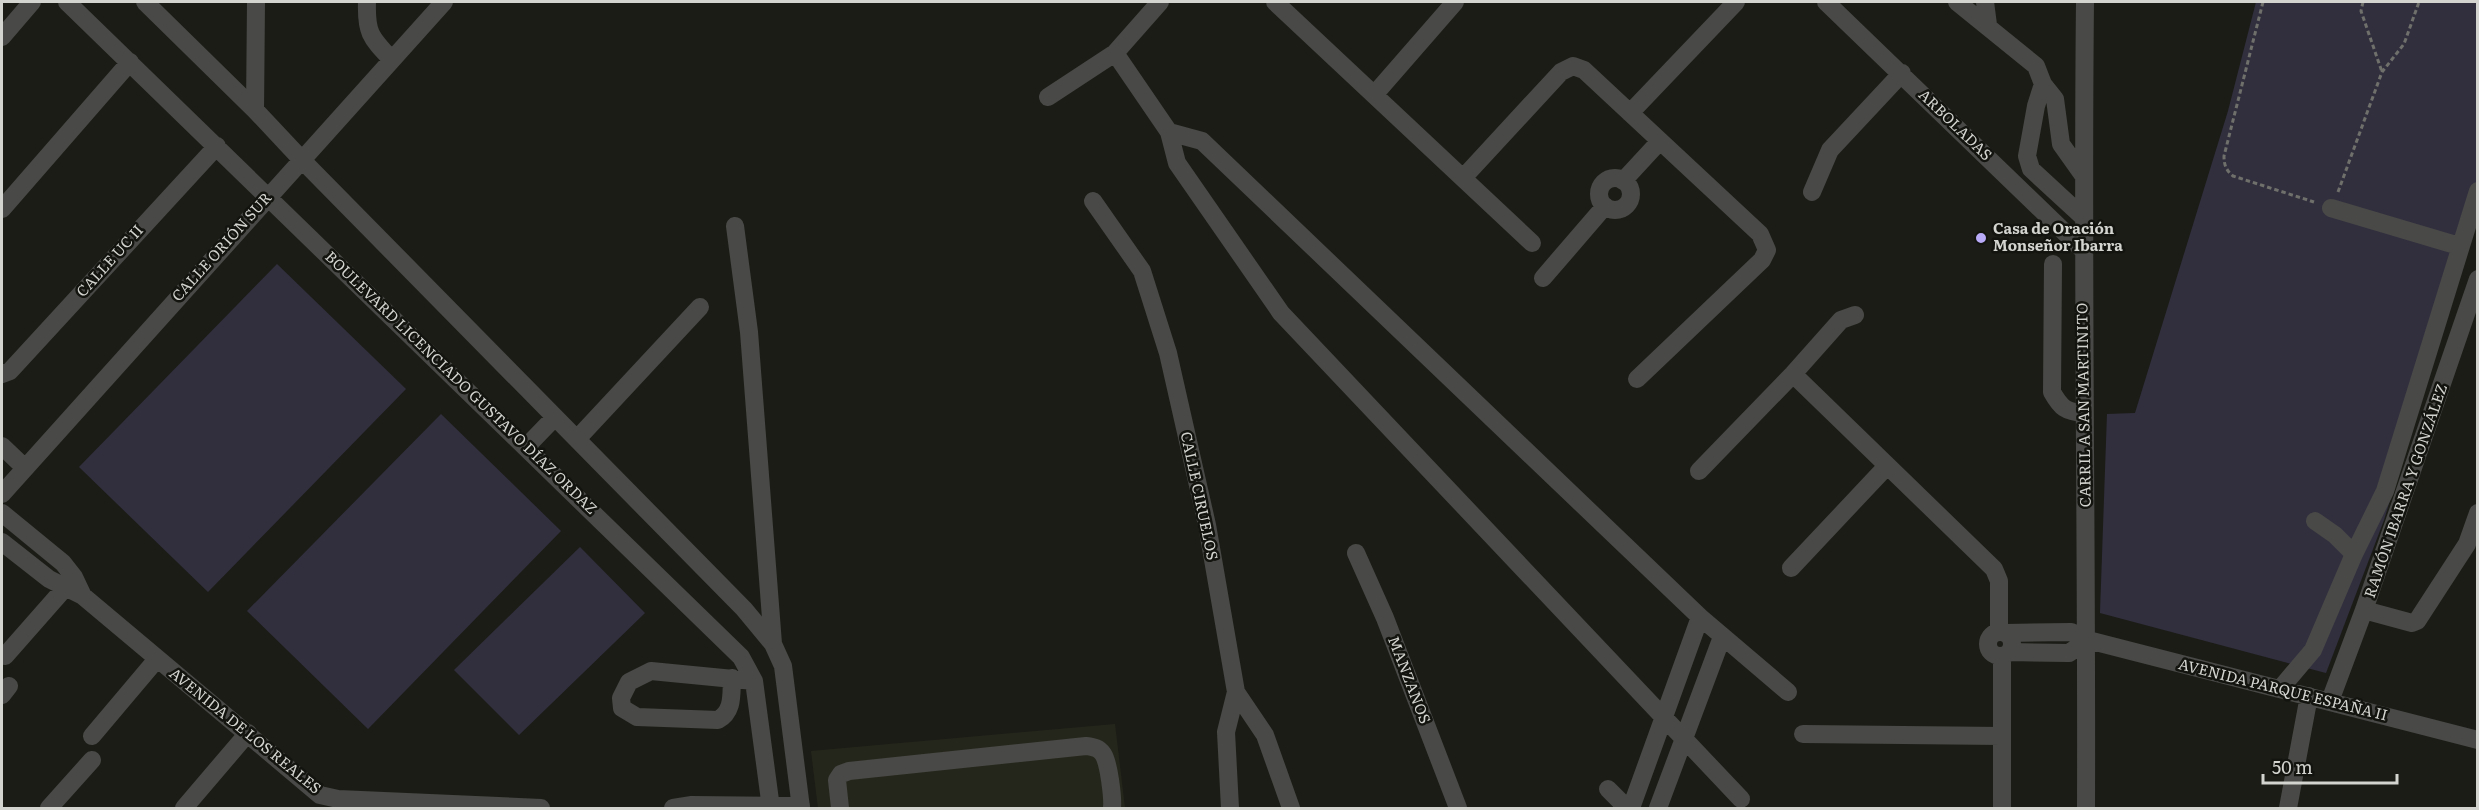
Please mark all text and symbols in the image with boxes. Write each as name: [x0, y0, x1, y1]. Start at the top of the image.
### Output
street label: ARBOLADAS: [1914, 83, 1998, 165]
street label: CALLE ORIÓN SUR: [165, 186, 276, 306]
place label: Casa de Oración Monseñor Ibarra: [1993, 216, 2123, 256]
street label: CALLE UC II: [70, 219, 148, 301]
marker: Casa de Oración Monseñor Ibarra: [1974, 231, 1988, 245]
street label: BOULEVARD LICENCIADO GUSTAVO DÍAZ ORDAZ: [321, 245, 603, 519]
street label: CARRIL A SAN MARTINITO: [2069, 302, 2096, 508]
street label: RAMÓN IBARRA Y GONZÁLEZ: [2357, 380, 2452, 601]
street label: CALLE CIRUELOS: [1176, 429, 1225, 562]
street label: MANZANOS: [1383, 632, 1438, 727]
street label: AVENIDA PARQUE ESPAÑA II: [2176, 651, 2390, 726]
street label: AVENIDA DE LOS REALES: [165, 661, 327, 798]
scale bar: [2263, 747, 2396, 785]
text: 50 m: [2272, 753, 2313, 780]

